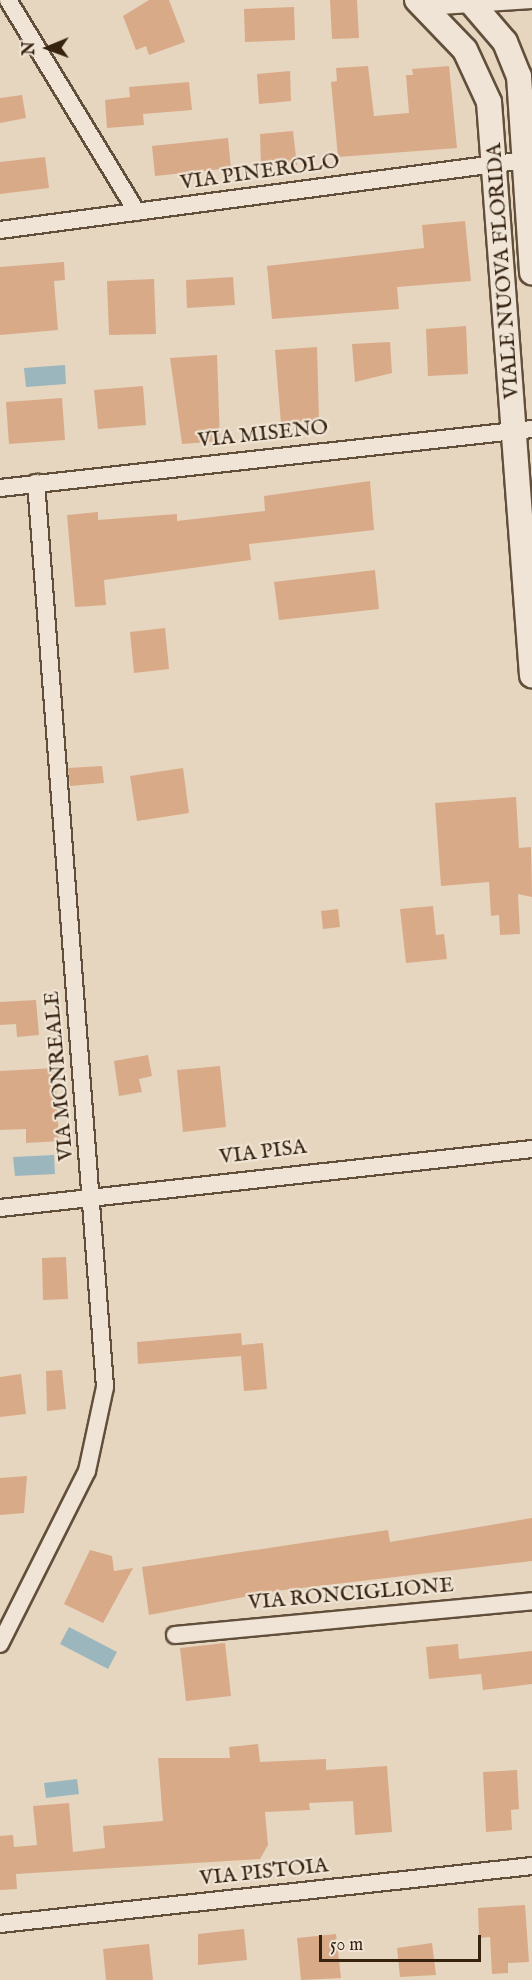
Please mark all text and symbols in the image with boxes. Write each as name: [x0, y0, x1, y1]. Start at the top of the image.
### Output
north arrow: [18, 18, 78, 78]
text: N: [20, 41, 40, 55]
street label: VIALE NUOVA FLORIDA: [482, 142, 526, 400]
street label: VIA PINEROLO: [179, 149, 341, 197]
street label: VIA MISENO: [197, 416, 329, 454]
street label: VIA MONREALE: [40, 990, 80, 1162]
street label: VIA PISA: [218, 1135, 308, 1171]
street label: VIA RONCIGLIONE: [247, 1573, 455, 1617]
street label: VIA PISTOIA: [198, 1854, 330, 1892]
scale bar: [322, 1923, 484, 1961]
text: 50 m: [330, 1934, 363, 1957]

